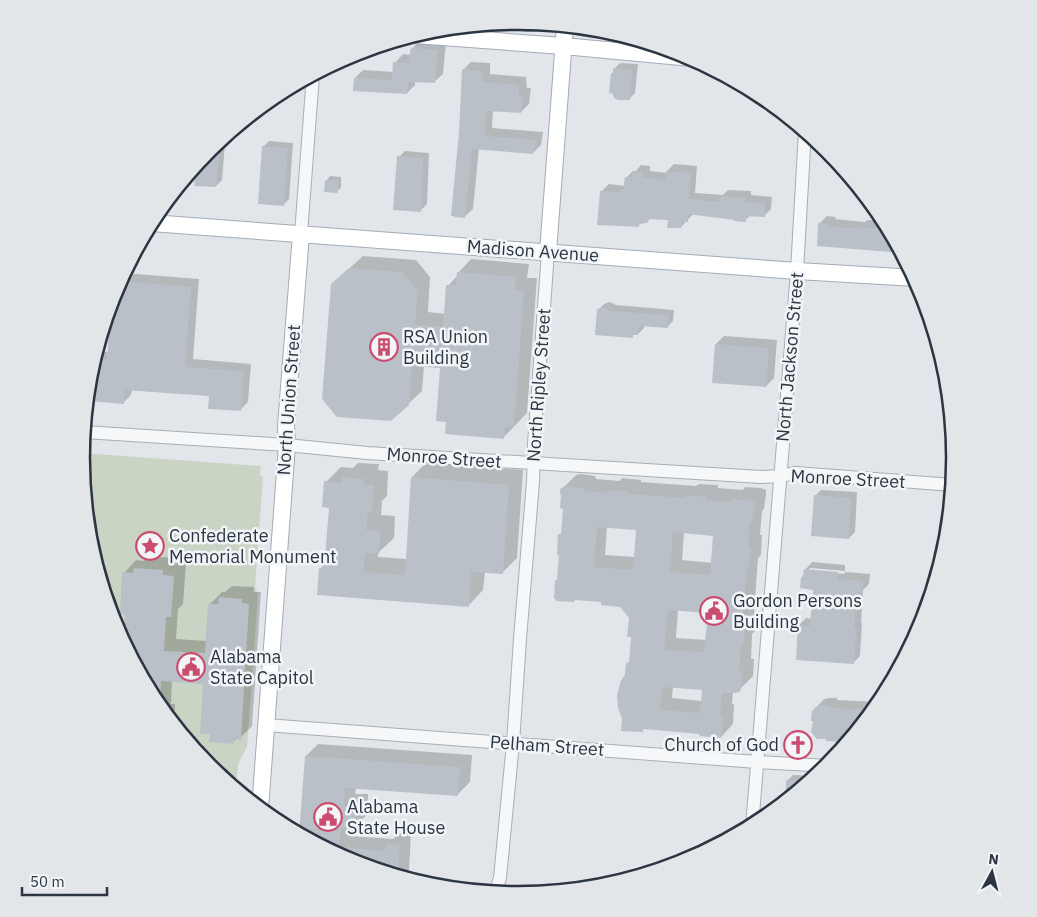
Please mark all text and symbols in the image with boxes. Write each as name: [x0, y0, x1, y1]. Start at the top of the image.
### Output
street label: Madison Avenue: [466, 234, 600, 267]
street label: North Jackson Street: [771, 271, 808, 443]
street label: North Ripley Street: [522, 307, 555, 463]
street label: North Union Street: [272, 324, 305, 476]
place label: RSA Union Building: [403, 325, 488, 369]
building icon: RSA Union Building: [369, 332, 399, 362]
street label: Monroe Street: [386, 442, 502, 473]
street label: Monroe Street: [790, 464, 906, 493]
place label: Confederate Memorial Monument: [169, 524, 336, 568]
place icon: Confederate Memorial Monument: [135, 531, 165, 561]
place label: Gordon Persons Building: [733, 589, 862, 633]
public building icon: Gordon Persons Building: [699, 596, 729, 626]
place label: Alabama State Capitol: [210, 645, 314, 689]
public building icon: Alabama State Capitol: [176, 652, 206, 682]
street label: Pelham Street: [489, 730, 605, 761]
church icon: Church of God: [783, 730, 813, 760]
place label: Church of God: [664, 733, 779, 756]
place label: Alabama State House: [347, 795, 446, 839]
public building icon: Alabama State House: [313, 802, 343, 832]
north arrow: [967, 847, 1017, 897]
text: N: [987, 850, 1000, 869]
scale bar: [22, 864, 108, 896]
text: 50 m: [30, 872, 65, 891]

